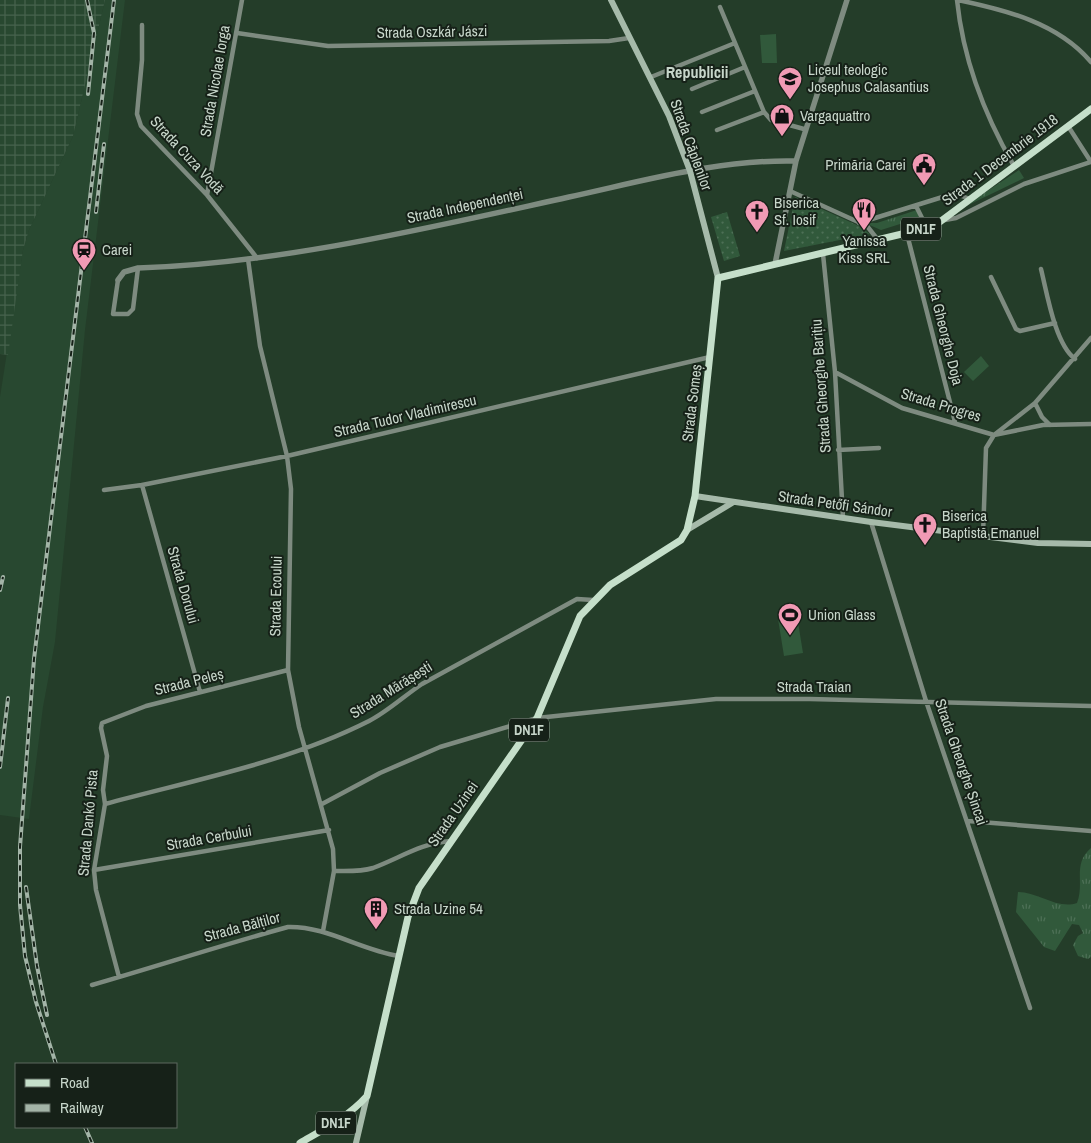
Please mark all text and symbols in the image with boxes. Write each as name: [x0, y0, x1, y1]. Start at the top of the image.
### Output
street label: Strada Oszkár Jászi: [376, 20, 488, 43]
street label: Strada Nicolae Iorga: [194, 23, 235, 138]
place label: Liceul teologic Josephus Calasantius: [808, 59, 929, 97]
district label: Republicii: [666, 61, 728, 83]
school or university icon: Liceul teologic Josephus Calasantius: [777, 66, 803, 100]
street label: Strada Căplenilor: [665, 96, 718, 193]
shop icon: Vargaquattro: [769, 103, 795, 137]
place label: Vargaquattro: [800, 105, 870, 126]
street label: Strada 1 Decembrie 1918: [937, 109, 1062, 210]
street label: Strada Cuza Vodă: [146, 111, 229, 198]
public building icon: Primăria Carei: [911, 152, 937, 186]
place label: Primăria Carei: [825, 154, 906, 175]
street label: Strada Independenței: [405, 183, 525, 228]
place label: Biserica Sf. Iosif: [774, 192, 819, 230]
restaurant icon: Yanissa Kiss SRL: [851, 197, 877, 231]
church icon: Biserica Sf. Iosif: [744, 199, 770, 233]
road number: DN1F: [901, 218, 941, 240]
place label: Yanissa Kiss SRL: [838, 230, 890, 268]
station icon: Carei: [71, 237, 97, 271]
place label: Carei: [102, 239, 132, 260]
street label: Strada Gheorghe Doja: [918, 263, 969, 387]
street label: Strada Gheorghe Barițiu: [805, 318, 836, 454]
street label: Strada Someș: [676, 363, 707, 443]
street label: Strada Progres: [899, 382, 984, 427]
street label: Strada Tudor Vladimirescu: [332, 389, 478, 442]
street label: Strada Petőfi Sándor: [777, 485, 893, 522]
place label: Biserica Baptistă Emanuel: [942, 505, 1039, 543]
church icon: Biserica Baptistă Emanuel: [912, 512, 938, 546]
street label: Strada Dorului: [162, 544, 205, 626]
street label: Strada Ecoului: [264, 555, 287, 637]
sports icon: Union Glass: [777, 602, 803, 636]
place label: Union Glass: [808, 604, 876, 625]
street label: Strada Mărășești: [345, 656, 436, 723]
street label: Strada Peleș: [152, 663, 226, 700]
street label: Strada Traian: [777, 676, 851, 697]
street label: Strada Gheorghe Șincai: [930, 696, 993, 828]
road number: DN1F: [509, 718, 549, 742]
street label: Strada Dankó Pista: [72, 769, 103, 877]
street label: Strada Uzinei: [422, 777, 483, 851]
street label: Strada Cerbului: [165, 820, 253, 855]
building icon: Strada Uzine 54: [363, 896, 389, 930]
place label: Strada Uzine 54: [394, 898, 483, 919]
street label: Strada Bălților: [202, 906, 282, 947]
legend: [15, 1063, 178, 1128]
text: Road: [60, 1072, 89, 1093]
text: Railway: [60, 1097, 105, 1118]
road number: DN1F: [316, 1112, 356, 1134]

